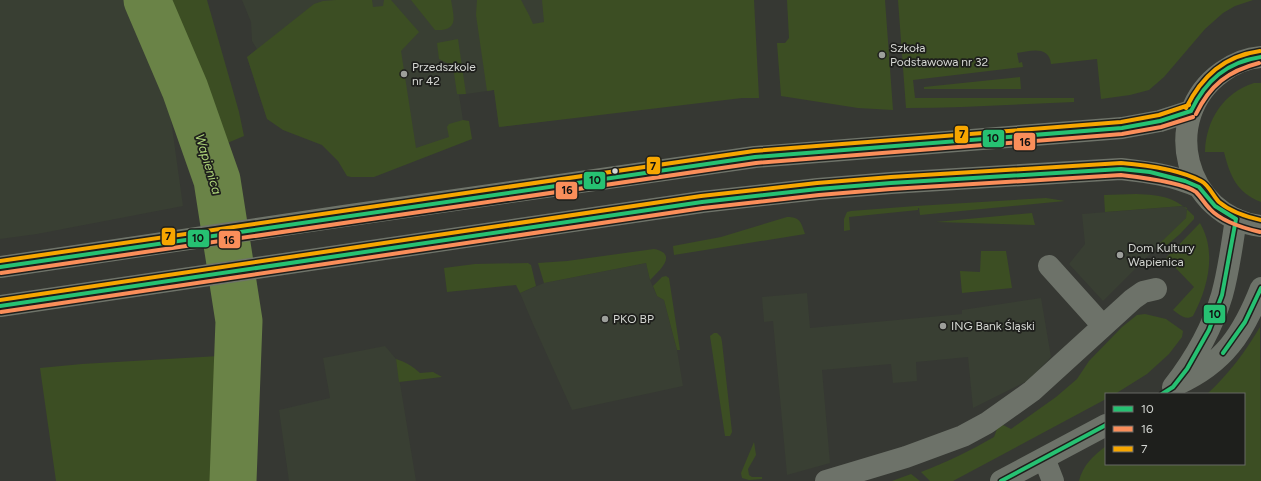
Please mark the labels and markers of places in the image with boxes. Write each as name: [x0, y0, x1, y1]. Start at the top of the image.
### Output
place label: Szkoła Podstawowa nr 32: [890, 41, 988, 69]
marker: Szkoła Podstawowa nr 32: [877, 50, 887, 60]
place label: Przedszkole nr 42: [412, 60, 476, 88]
marker: Przedszkole nr 42: [399, 69, 409, 79]
unlabelled marker: [610, 166, 620, 176]
place label: Dom Kultury Wapienica: [1128, 241, 1195, 269]
marker: Dom Kultury Wapienica: [1115, 250, 1125, 260]
place label: PKO BP: [613, 312, 654, 326]
marker: PKO BP: [600, 314, 610, 324]
place label: ING Bank Śląski: [951, 319, 1035, 333]
marker: ING Bank Śląski: [938, 321, 948, 331]

